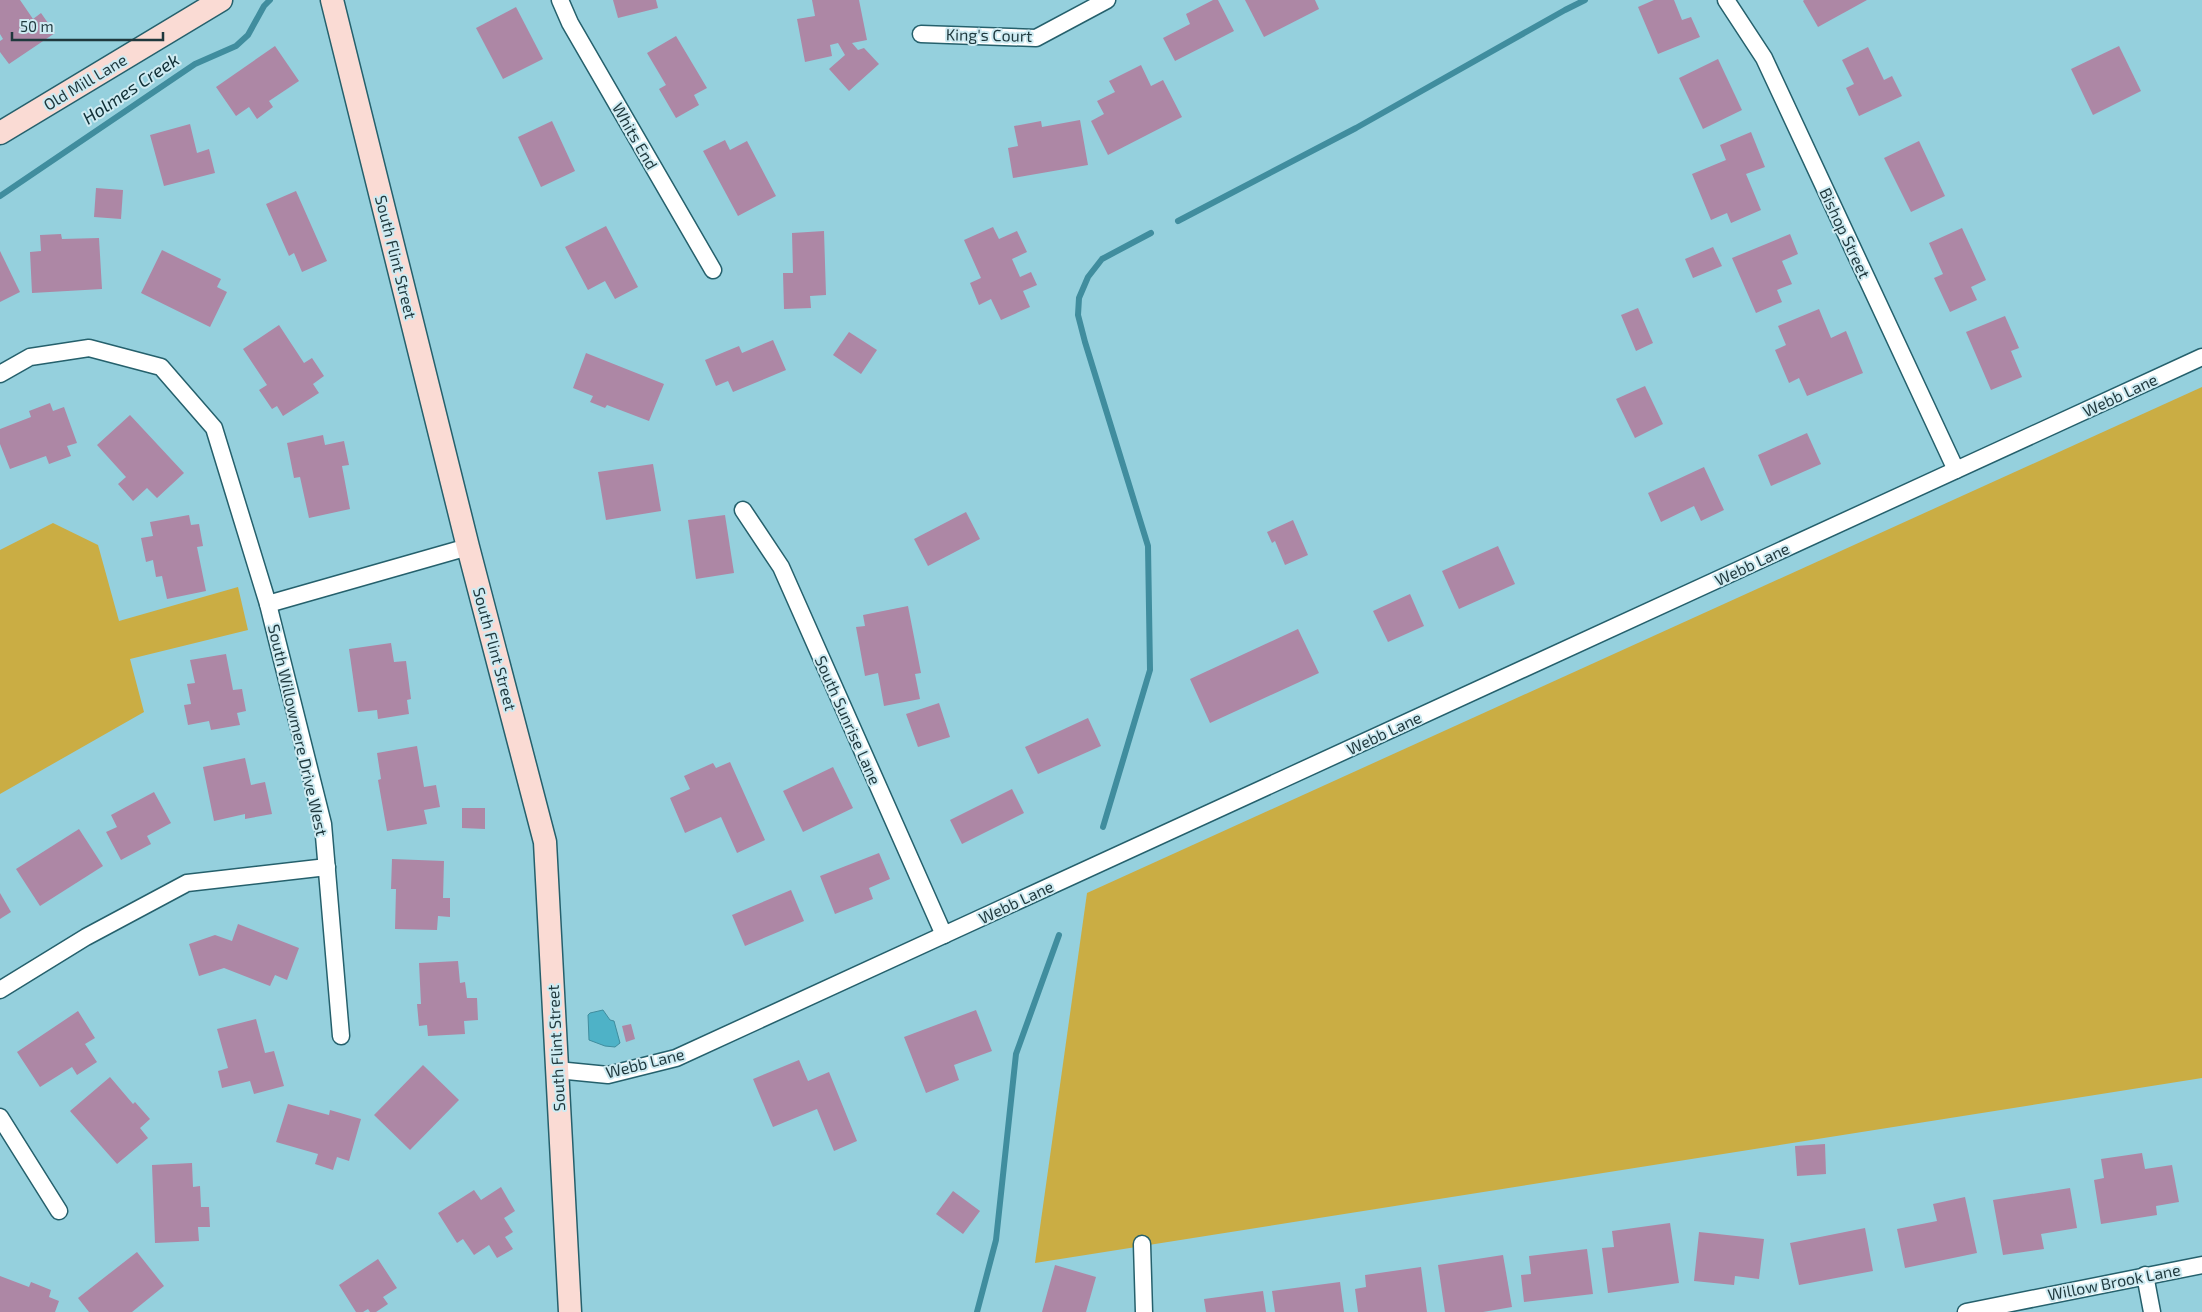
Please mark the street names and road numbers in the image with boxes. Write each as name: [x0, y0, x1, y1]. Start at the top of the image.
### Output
street label: King's Court: [946, 24, 1032, 45]
street label: Old Mill Lane: [40, 49, 130, 114]
street label: Whits End: [609, 99, 662, 172]
street label: Bishop Street: [1816, 184, 1875, 281]
street label: South Flint Street: [372, 193, 421, 321]
street label: Webb Lane: [2079, 369, 2160, 420]
street label: Webb Lane: [1711, 538, 1792, 589]
street label: South Flint Street: [470, 585, 521, 713]
street label: South Willowmere Drive West: [265, 622, 332, 838]
street label: South Sunrise Lane: [811, 652, 885, 787]
street label: Webb Lane: [1343, 707, 1424, 758]
street label: Webb Lane: [975, 876, 1056, 927]
street label: South Flint Street: [543, 984, 568, 1112]
street label: Webb Lane: [604, 1044, 686, 1081]
street label: Willow Brook Lane: [2046, 1259, 2182, 1304]

